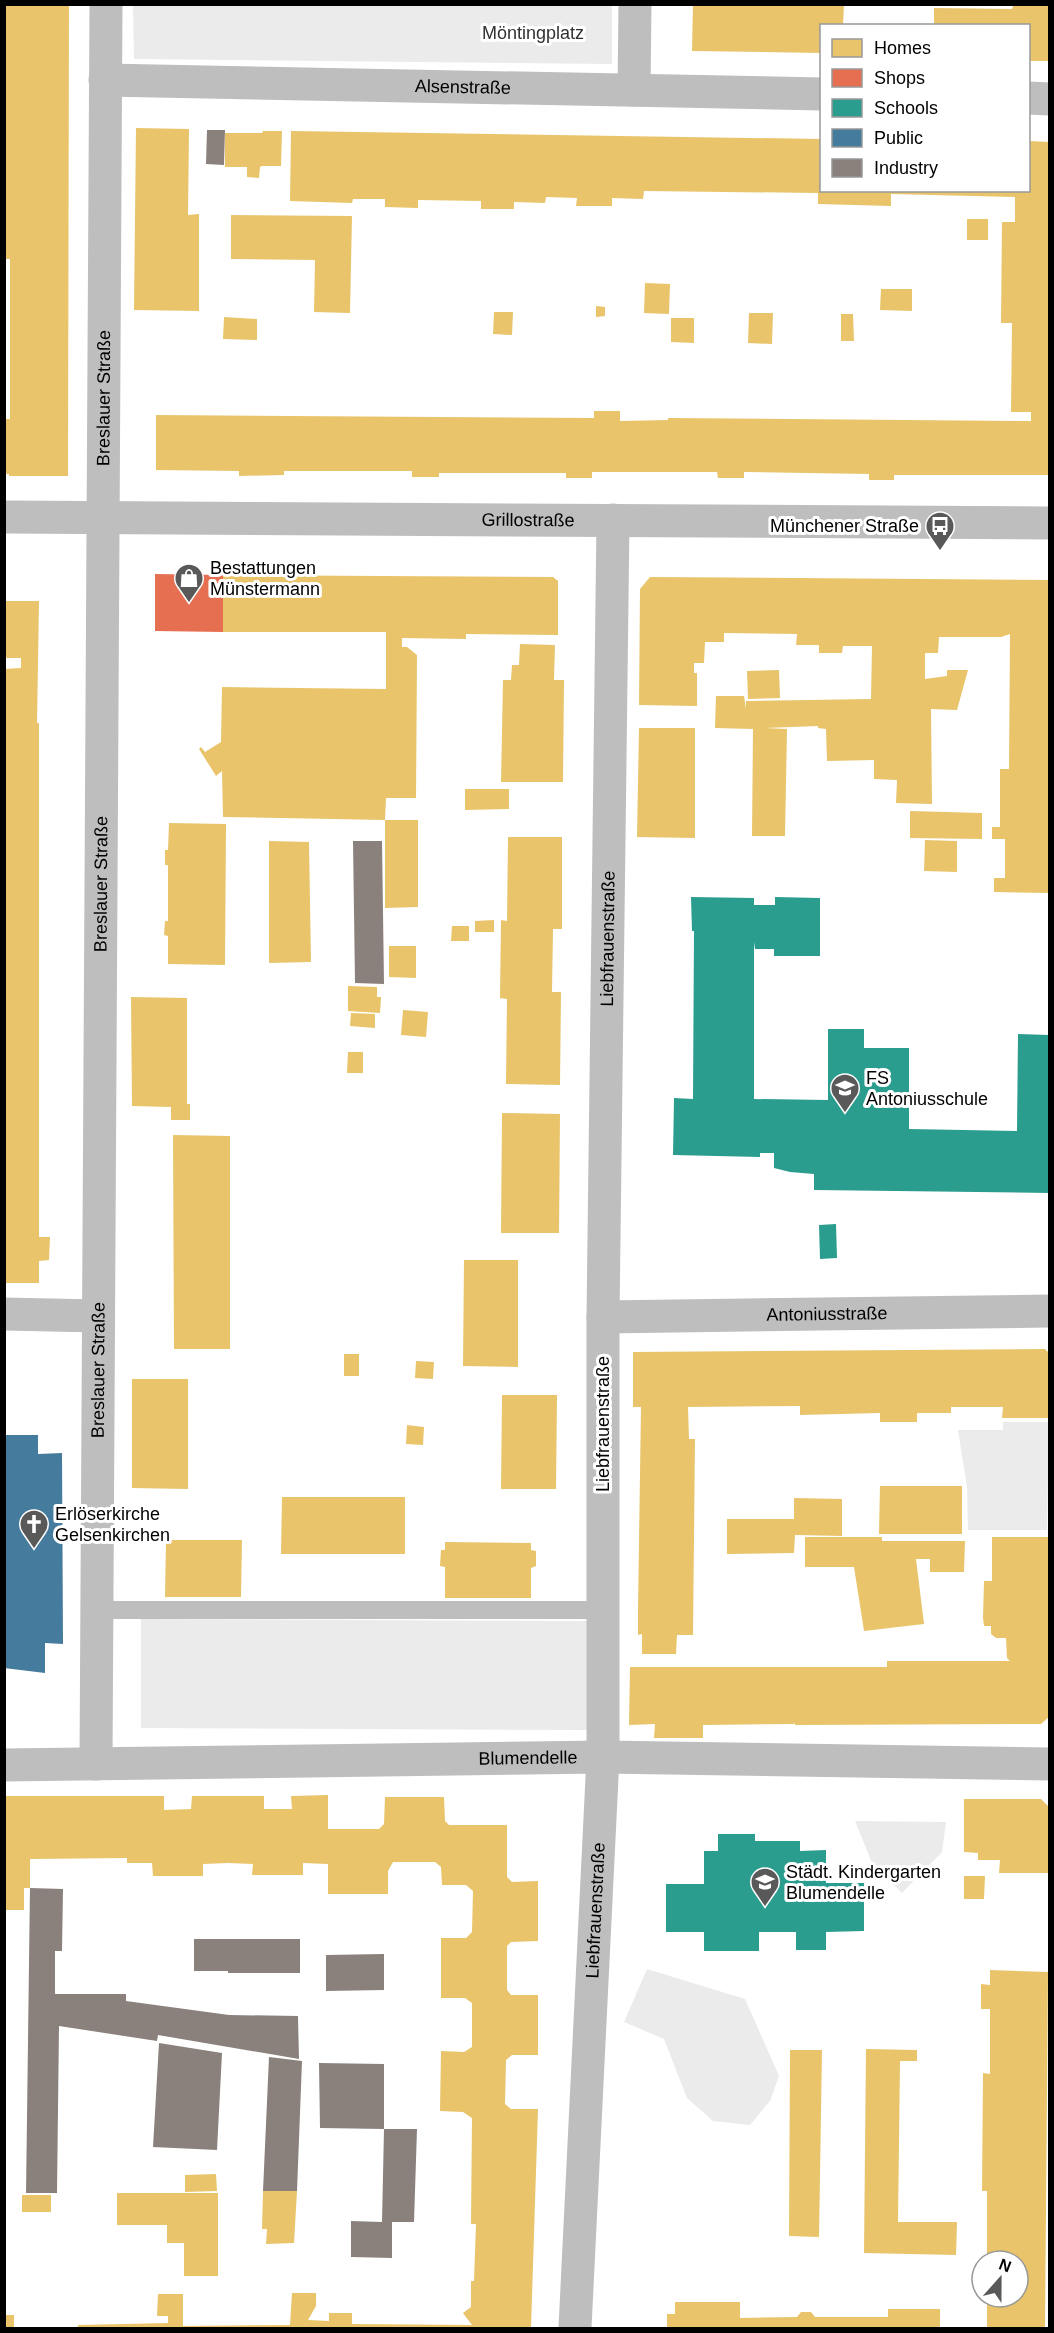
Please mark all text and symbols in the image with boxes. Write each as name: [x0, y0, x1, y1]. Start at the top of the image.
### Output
park label: Möntingplatz: [482, 23, 584, 43]
legend: [820, 24, 1030, 192]
text: Homes: [874, 38, 931, 58]
text: Shops: [874, 68, 925, 88]
street label: Alsenstraße: [415, 76, 511, 98]
text: Schools: [874, 98, 938, 118]
text: Public: [874, 128, 923, 148]
text: Industry: [874, 158, 938, 178]
street label: Breslauer Straße: [93, 330, 114, 466]
street label: Grillostraße: [481, 510, 575, 530]
bus stop icon: Münchener Straße: [924, 510, 956, 552]
place label: Münchener Straße: [770, 516, 919, 536]
place label: Bestattungen Münstermann: [210, 558, 320, 599]
shop icon: Bestattungen Münstermann: [173, 562, 205, 604]
street label: Breslauer Straße: [91, 816, 111, 952]
street label: Liebfrauenstraße: [597, 871, 619, 1007]
place label: FS Antoniusschule: [866, 1068, 988, 1109]
school or university icon: FS Antoniusschule: [829, 1072, 861, 1114]
street label: Breslauer Straße: [88, 1302, 109, 1438]
street label: Antoniusstraße: [766, 1303, 888, 1325]
street label: Liebfrauenstraße: [593, 1356, 613, 1492]
place label: Erlöserkirche Gelsenkirchen: [55, 1504, 170, 1545]
church icon: Erlöserkirche Gelsenkirchen: [18, 1508, 50, 1550]
street label: Blumendelle: [478, 1747, 578, 1769]
street label: Liebfrauenstraße: [582, 1842, 609, 1979]
place label: Städt. Kindergarten Blumendelle: [786, 1862, 941, 1903]
school or university icon: Städt. Kindergarten Blumendelle: [749, 1866, 781, 1908]
north arrow: [970, 2249, 1030, 2309]
text: N: [997, 2255, 1014, 2275]

